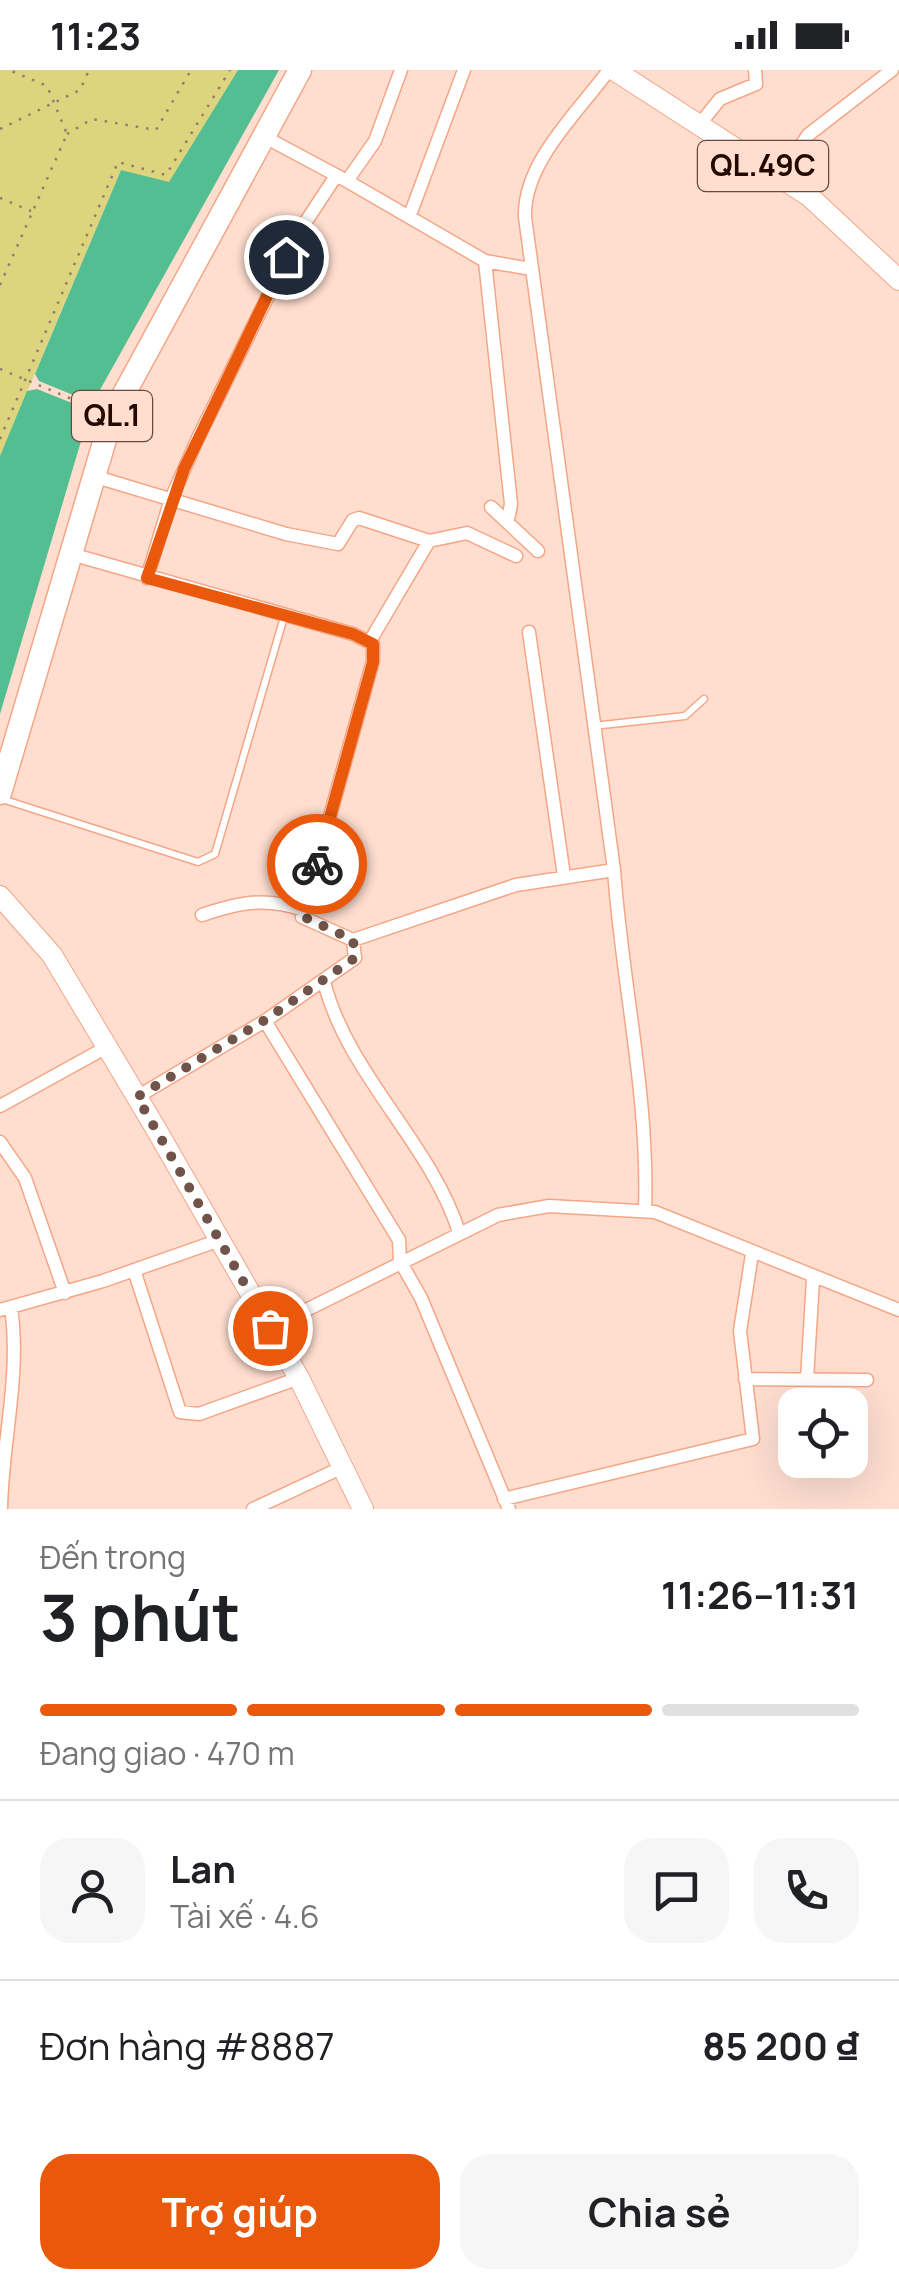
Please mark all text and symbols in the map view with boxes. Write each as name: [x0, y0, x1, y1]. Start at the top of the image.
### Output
text: 11:23: [50, 9, 141, 61]
road number: QL.49C: [698, 141, 828, 191]
pin: [244, 215, 329, 300]
icon: home: [259, 230, 314, 285]
road number: QL.1: [72, 391, 152, 441]
courier: [267, 814, 367, 914]
icon: bike: [290, 837, 345, 892]
pin: [228, 1286, 313, 1371]
icon: bag: [243, 1301, 298, 1356]
map controls: [778, 1388, 868, 1478]
button: locate: [778, 1388, 868, 1478]
text: Đến trong: [40, 1535, 186, 1579]
text: 11:26–11:31: [661, 1568, 859, 1620]
text: 3 phút: [40, 1572, 240, 1661]
text: Đang giao · 470 m: [40, 1731, 295, 1775]
button: person: [40, 1838, 145, 1943]
button: chat: [624, 1838, 729, 1943]
button: phone: [754, 1838, 859, 1943]
text: Lan: [170, 1842, 236, 1894]
text: Tài xế · 4.6: [170, 1894, 320, 1938]
text: Đơn hàng #8887: [40, 2019, 335, 2071]
text: 85 200 ₫: [702, 2019, 859, 2071]
button: Trợ giúp: [40, 2154, 440, 2269]
button: Chia sẻ: [460, 2154, 859, 2269]

